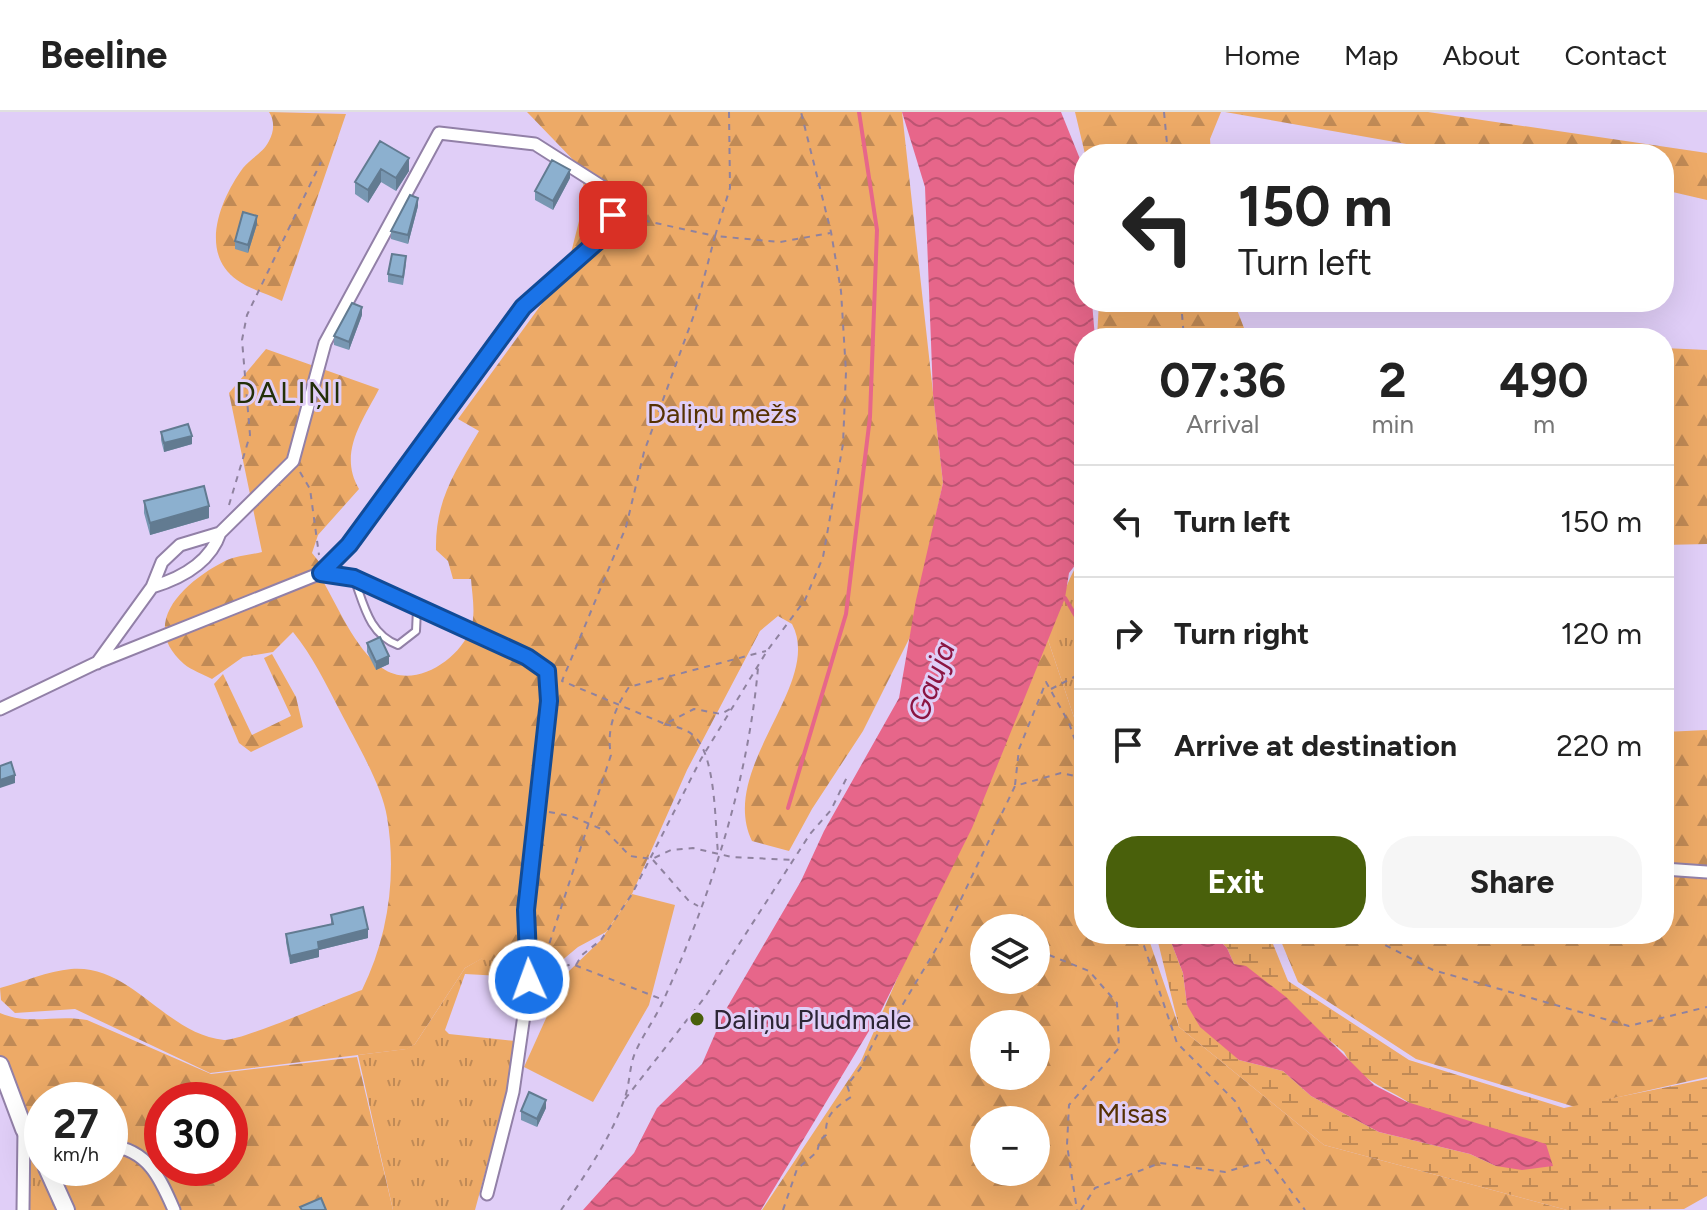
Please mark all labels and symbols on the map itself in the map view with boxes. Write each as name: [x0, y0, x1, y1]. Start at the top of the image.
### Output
pin: [579, 181, 647, 249]
district label: DALIŅI: [235, 374, 343, 411]
park label: Daliņu mežs: [647, 396, 797, 430]
water label: Gauja: [899, 636, 963, 726]
position arrow: [487, 938, 571, 1022]
place label: Daliņu Pludmale: [713, 1002, 911, 1036]
marker: Daliņu Pludmale: [688, 1010, 706, 1028]
speed limit sign: 30: [144, 1082, 248, 1186]
park label: Misas: [1097, 1096, 1167, 1130]

